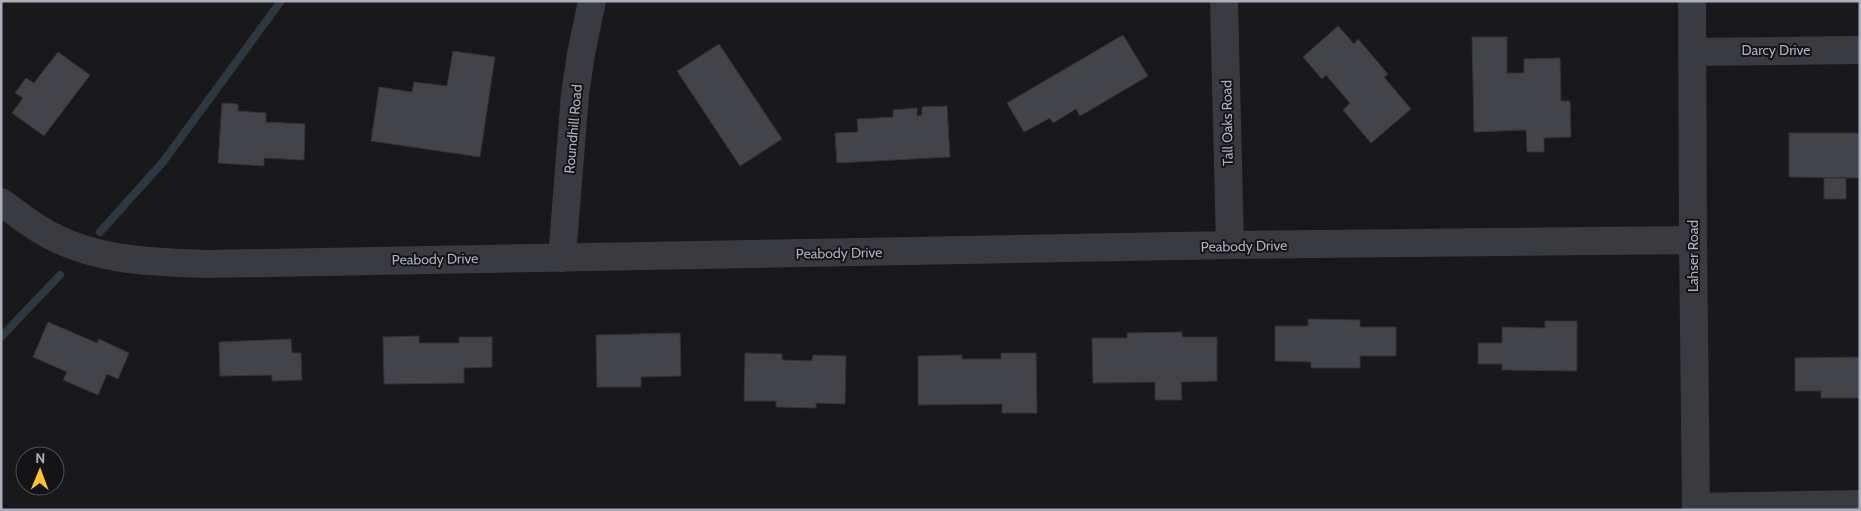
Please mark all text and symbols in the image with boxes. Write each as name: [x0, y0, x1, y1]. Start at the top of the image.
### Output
street label: Darcy Drive: [1741, 41, 1811, 59]
street label: Tall Oaks Road: [1217, 80, 1237, 166]
street label: Roundhill Road: [560, 84, 586, 174]
street label: Lahser Road: [1684, 220, 1702, 292]
street label: Peabody Drive: [1201, 236, 1287, 256]
street label: Peabody Drive: [796, 243, 882, 263]
street label: Peabody Drive: [392, 249, 478, 269]
north arrow: [15, 446, 65, 496]
text: N: [35, 449, 45, 467]

